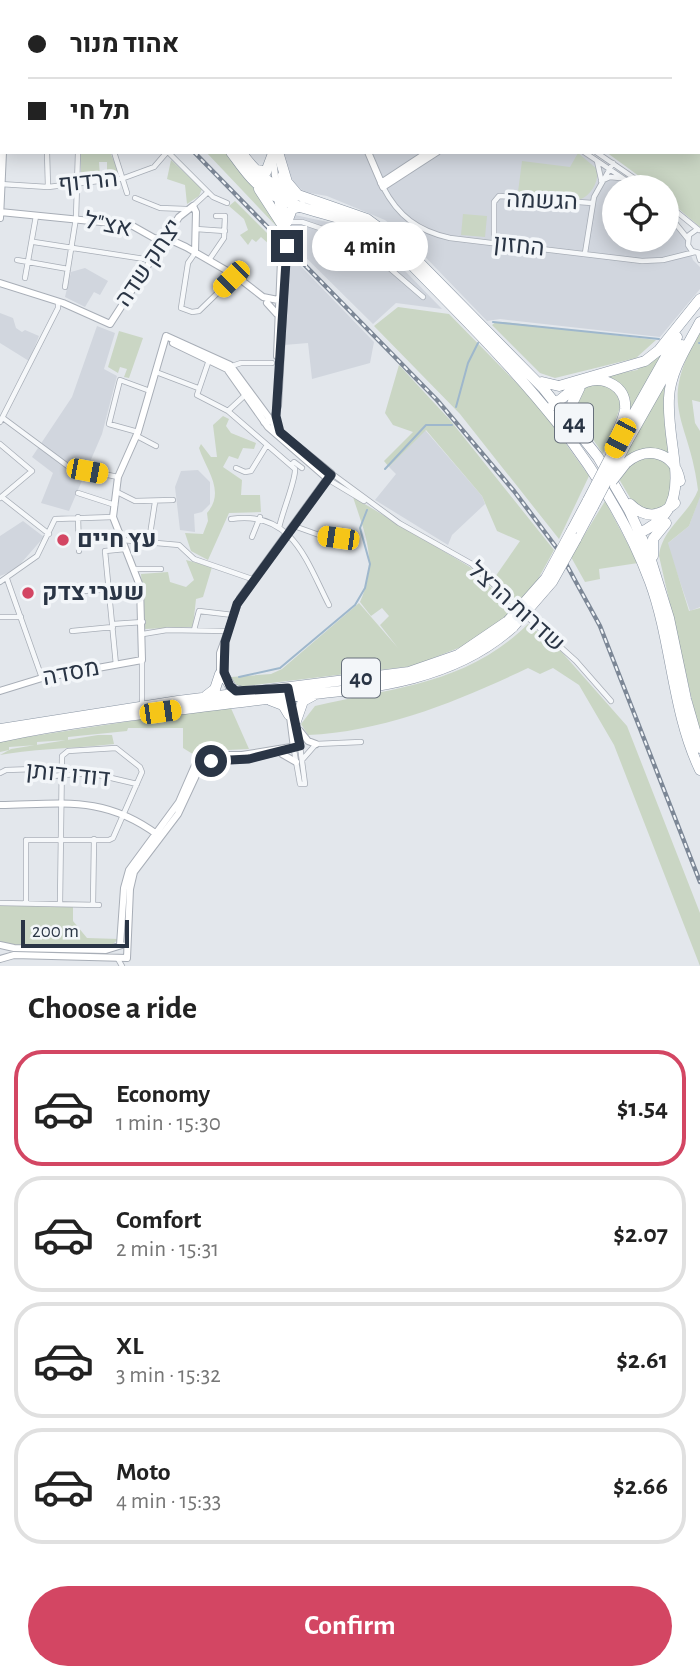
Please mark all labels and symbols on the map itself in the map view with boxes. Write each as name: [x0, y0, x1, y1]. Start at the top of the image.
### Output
street label: הרדוף: [57, 167, 119, 197]
street label: הגשמה: [506, 188, 578, 214]
street label: אצ"ל: [82, 209, 134, 241]
street label: יצחק שדה: [111, 215, 187, 311]
callout: 4 min: [312, 222, 427, 270]
route end: [271, 230, 303, 262]
street label: החזון: [492, 231, 546, 261]
car: [209, 257, 254, 301]
road number: 44: [555, 404, 593, 442]
car: [601, 415, 640, 461]
car: [65, 457, 110, 485]
car: [316, 525, 361, 551]
place label: עץ חיים: [77, 528, 157, 552]
marker: עץ חיים: [55, 532, 71, 548]
street label: שדרות הרצל: [463, 558, 569, 656]
place label: שערי צדק: [42, 581, 144, 605]
marker: שערי צדק: [20, 585, 36, 601]
street label: מסדה: [41, 656, 101, 690]
road number: 40: [342, 658, 380, 698]
car: [138, 699, 183, 725]
route start: [195, 745, 227, 777]
street label: דודו דותן: [25, 759, 111, 791]
scale bar: [21, 917, 130, 949]

